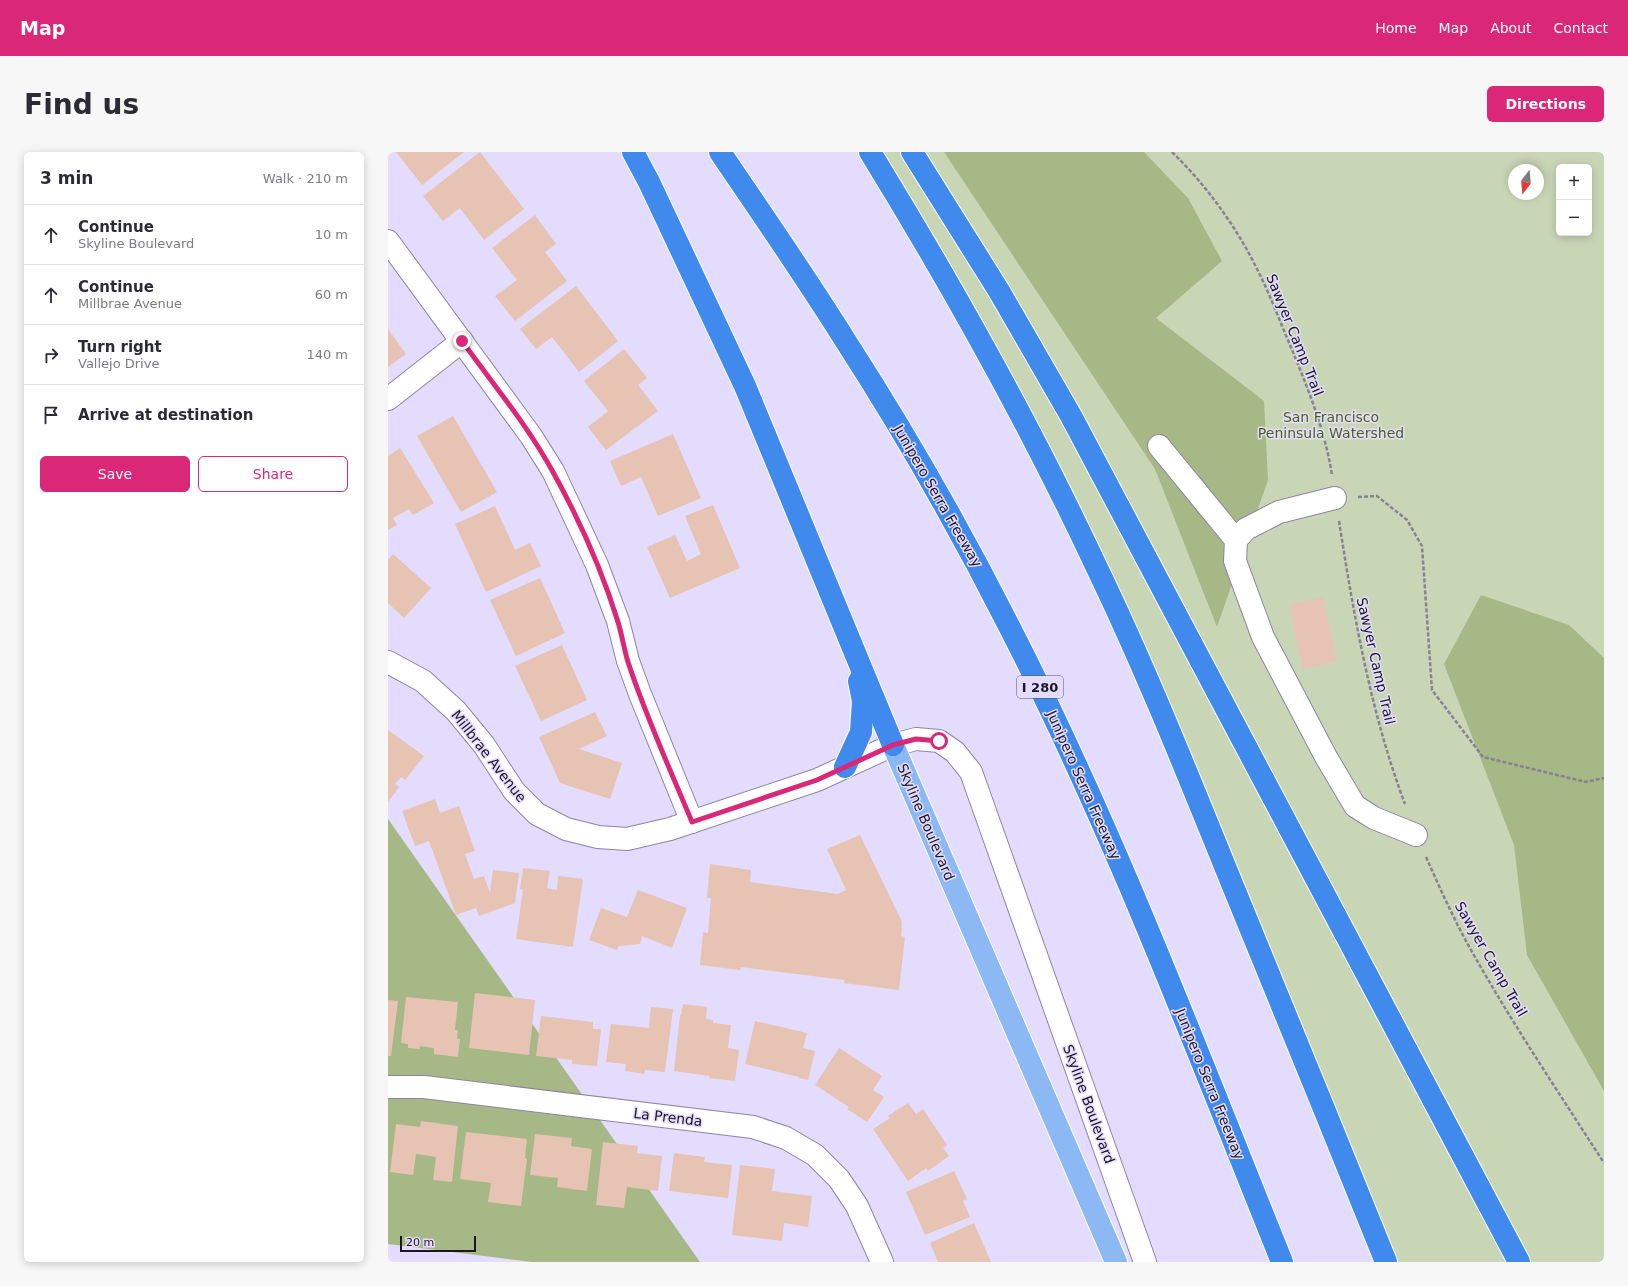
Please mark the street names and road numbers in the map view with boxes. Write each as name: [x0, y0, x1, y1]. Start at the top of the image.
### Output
street label: Sawyer Camp Trail: [1263, 272, 1327, 398]
street label: Junipero Serra Freeway: [890, 421, 985, 570]
street label: Sawyer Camp Trail: [1354, 596, 1398, 726]
road number: I 280: [1017, 676, 1063, 698]
street label: Millbrae Avenue: [448, 707, 530, 805]
street label: Junipero Serra Freeway: [1043, 707, 1124, 862]
street label: Skyline Boulevard: [894, 761, 958, 883]
street label: Sawyer Camp Trail: [1452, 899, 1530, 1019]
street label: Junipero Serra Freeway: [1172, 1005, 1248, 1162]
street label: Skyline Boulevard: [1060, 1042, 1118, 1166]
street label: La Prenda: [633, 1105, 703, 1129]

